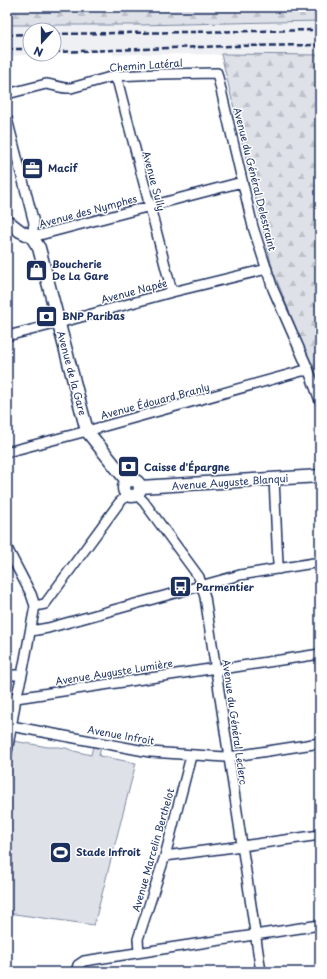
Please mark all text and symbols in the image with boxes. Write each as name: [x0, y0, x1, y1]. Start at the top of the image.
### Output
north arrow: [22, 22, 62, 62]
text: N: [31, 42, 45, 61]
street label: Chemin Latéral: [109, 54, 183, 75]
street label: Avenue du Général Delestraint: [230, 105, 281, 252]
street label: Avenue Sully: [139, 149, 170, 213]
office icon: Macif: [20, 155, 46, 181]
place label: Macif: [48, 160, 79, 175]
street label: Avenue des Nymphes: [37, 190, 139, 231]
place label: Boucherie De La Gare: [52, 256, 109, 283]
shop icon: Boucherie De La Gare: [23, 257, 49, 283]
street label: Avenue Napée: [99, 275, 168, 307]
bank icon: BNP Paribas: [33, 303, 59, 329]
place label: BNP Paribas: [62, 308, 125, 323]
street label: Avenue de la Gare: [54, 329, 91, 417]
street label: Avenue Édouard Branly: [99, 379, 211, 422]
bank icon: Caisse d'Épargne: [116, 454, 142, 480]
place label: Caisse d'Épargne: [144, 459, 230, 474]
street label: Avenue Auguste Blanqui: [171, 470, 289, 494]
bus stop icon: Parmentier: [167, 574, 193, 600]
place label: Parmentier: [196, 579, 255, 594]
street label: Avenue Auguste Lumière: [54, 655, 174, 688]
street label: Avenue du Général Leclerc: [219, 658, 252, 786]
street label: Avenue Infroit: [87, 721, 156, 748]
street label: Avenue Marcelin Berthelot: [128, 786, 177, 913]
sports icon: Stade Infroit: [47, 839, 73, 865]
place label: Stade Infroit: [76, 844, 141, 859]

